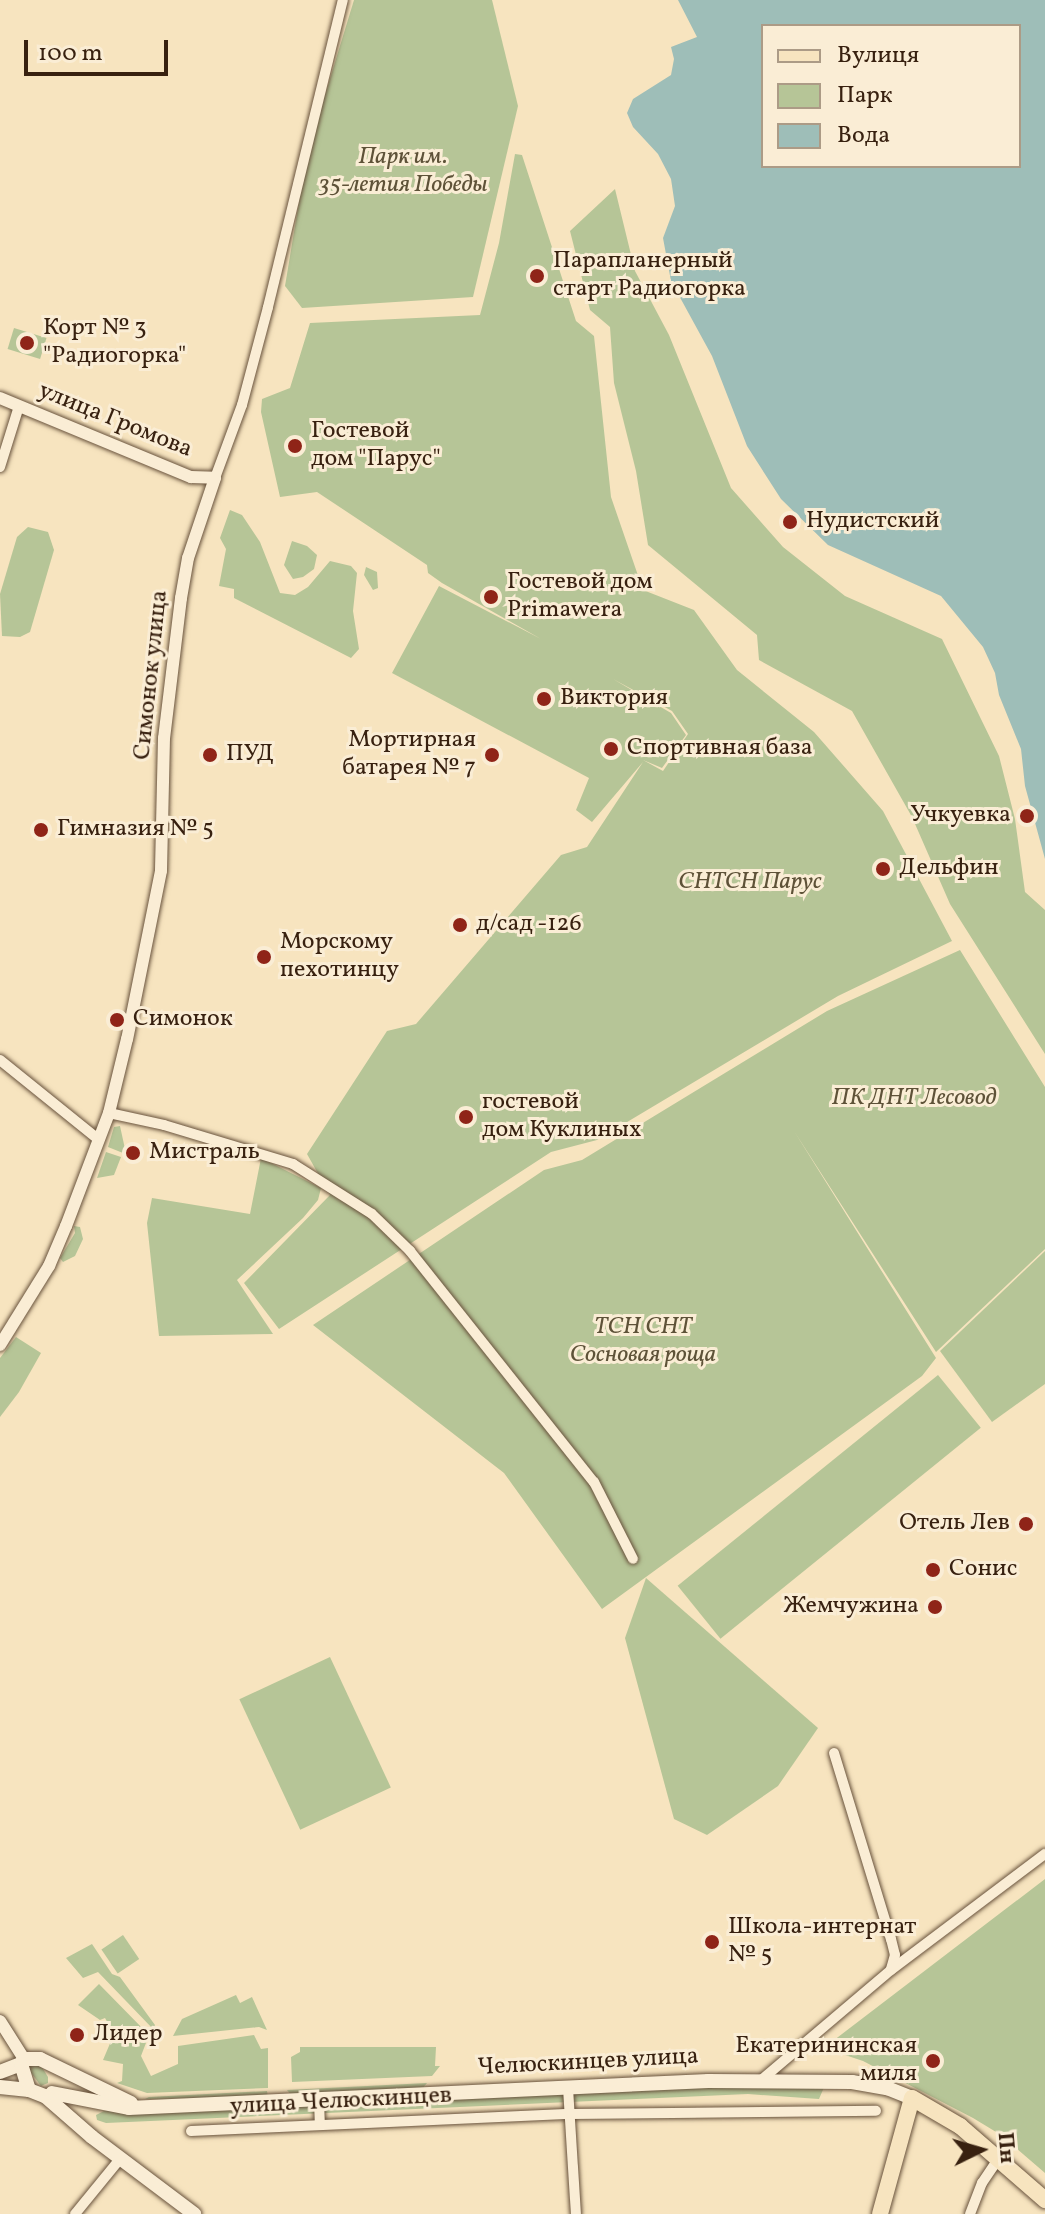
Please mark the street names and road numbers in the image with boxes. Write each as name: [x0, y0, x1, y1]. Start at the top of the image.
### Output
street label: улица Громова: [34, 377, 196, 465]
street label: Симонок улица: [129, 588, 175, 762]
street label: Челюскинцев улица: [476, 2043, 700, 2083]
street label: улица Челюскинцев: [229, 2082, 453, 2122]

